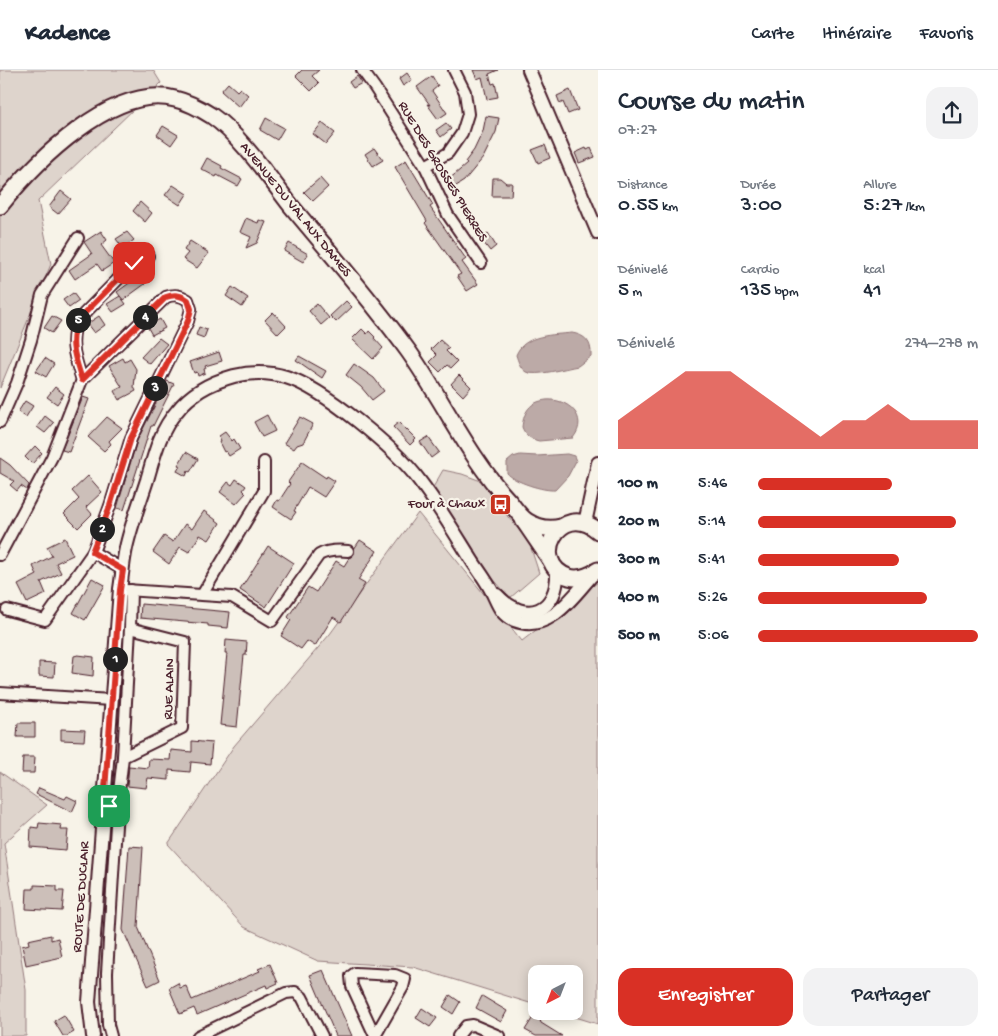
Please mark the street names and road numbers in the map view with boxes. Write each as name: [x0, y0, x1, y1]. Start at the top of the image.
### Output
street label: RUE DES GROSSES PIERRES: [393, 99, 491, 246]
street label: AVENUE DU VAL AUX DAMES: [235, 139, 355, 281]
street label: RUE ALAIN: [160, 658, 180, 720]
street label: ROUTE DE DUCLAIR: [70, 840, 94, 953]

